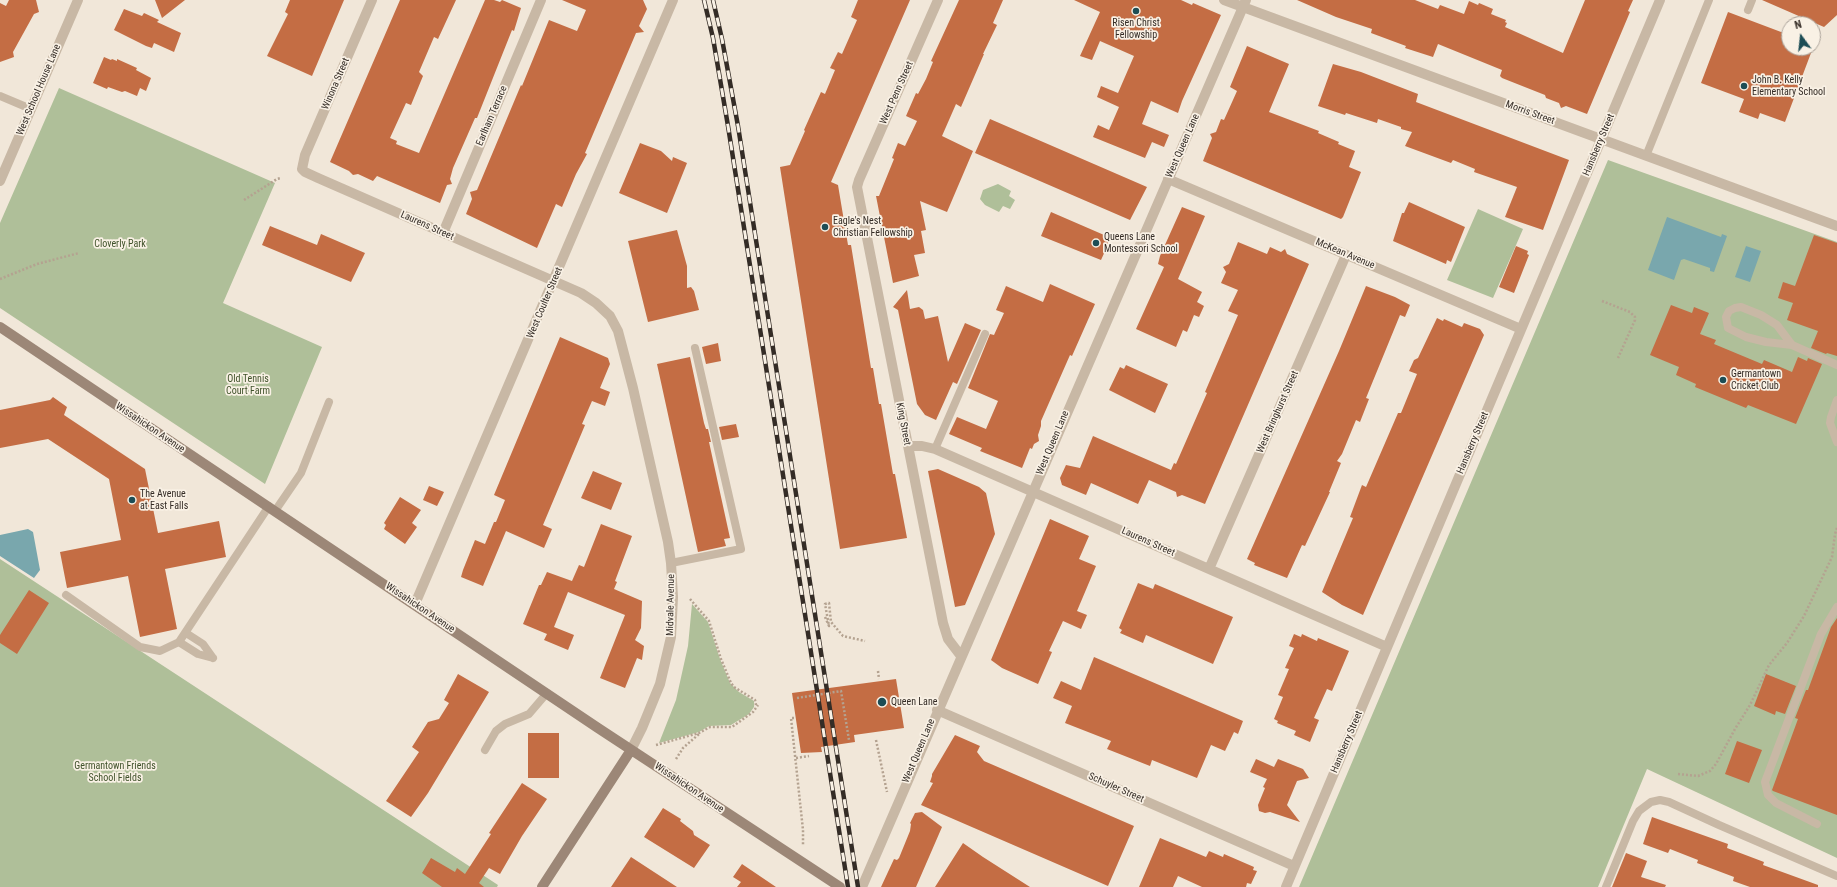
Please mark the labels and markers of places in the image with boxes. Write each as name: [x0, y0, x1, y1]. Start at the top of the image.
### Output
marker: Risen Christ Fellowship: [1131, 6, 1141, 16]
place label: Risen Christ Fellowship: [1112, 17, 1160, 40]
place label: John B. Kelly Elementary School: [1752, 74, 1825, 98]
marker: John B. Kelly Elementary School: [1739, 81, 1749, 91]
place label: Eagle's Nest Christian Fellowship: [833, 215, 913, 238]
marker: Eagle's Nest Christian Fellowship: [820, 222, 830, 232]
place label: Queens Lane Montessori School: [1104, 231, 1178, 254]
marker: Queens Lane Montessori School: [1091, 238, 1101, 248]
place label: Germantown Cricket Club: [1731, 368, 1781, 392]
marker: Germantown Cricket Club: [1718, 375, 1728, 385]
place label: The Avenue at East Falls: [140, 488, 188, 512]
marker: The Avenue at East Falls: [127, 495, 137, 505]
marker: Queen Lane: [876, 696, 888, 708]
place label: Queen Lane: [891, 696, 937, 708]

